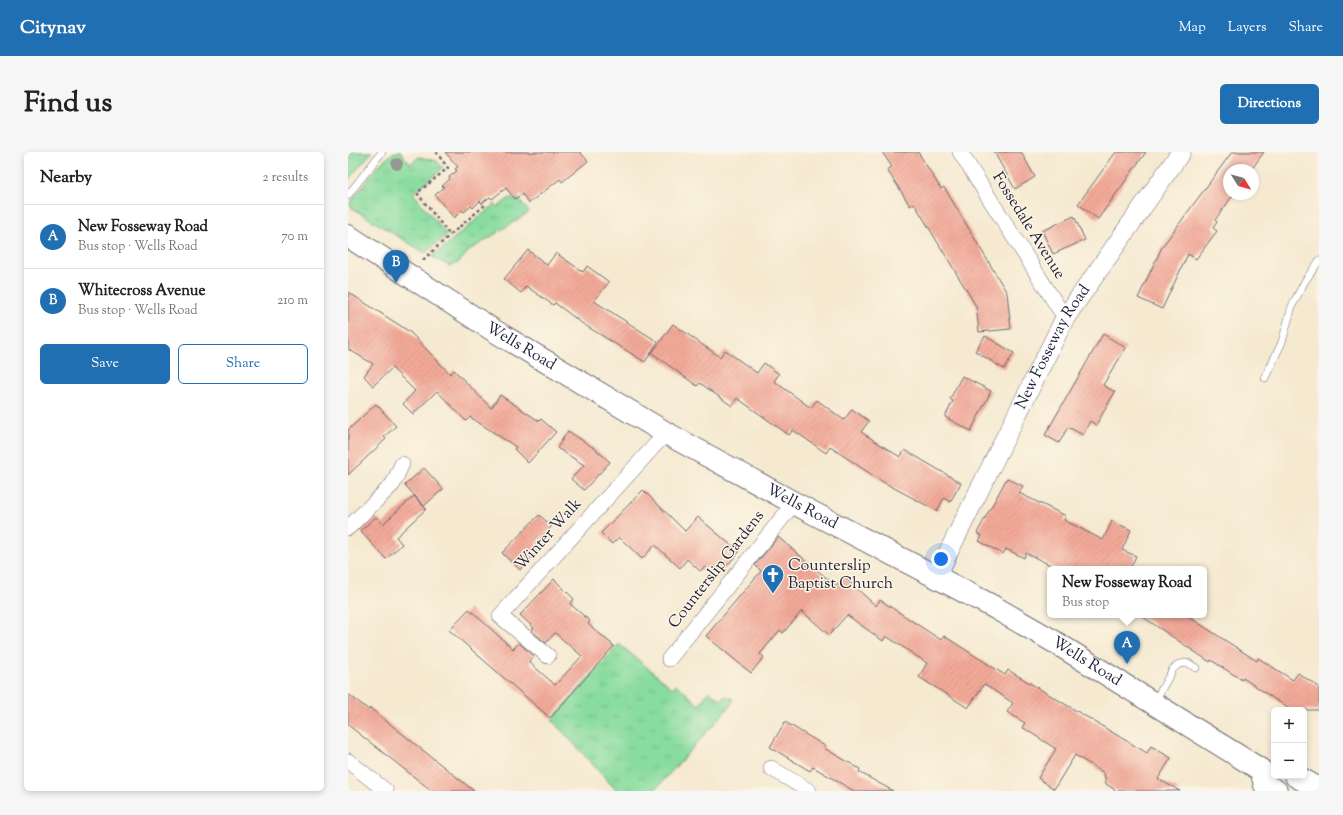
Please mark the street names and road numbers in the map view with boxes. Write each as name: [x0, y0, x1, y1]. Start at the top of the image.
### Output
street label: Fossedale Avenue: [986, 168, 1070, 284]
street label: New Fosseway Road: [1010, 280, 1096, 413]
street label: Wells Road: [481, 317, 560, 376]
street label: Wells Road: [762, 478, 842, 535]
street label: Winter Walk: [510, 493, 588, 576]
street label: Counterslip Gardens: [663, 506, 771, 634]
street label: Wells Road: [1047, 631, 1126, 692]

